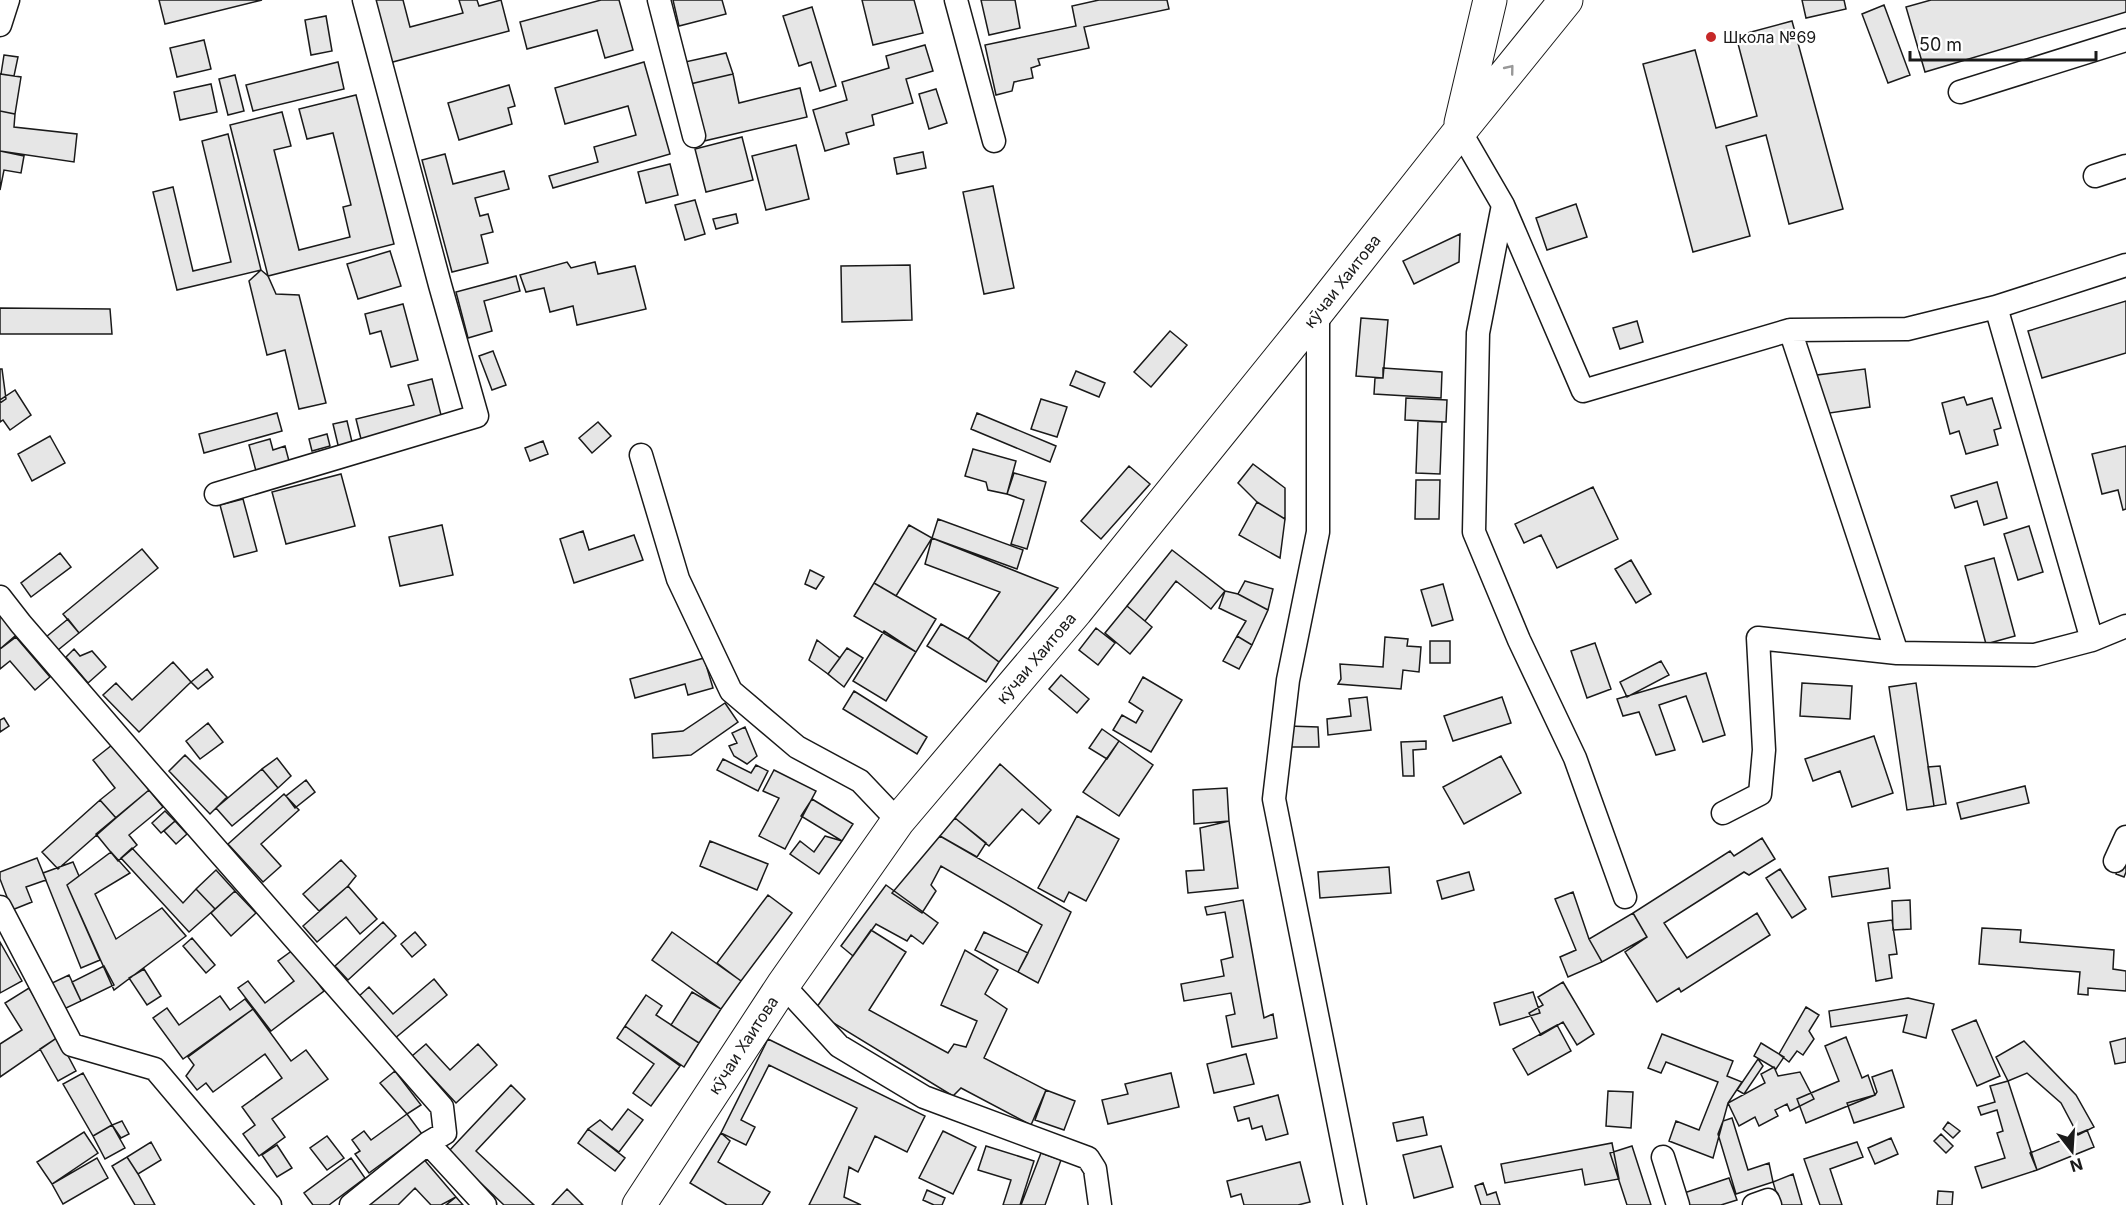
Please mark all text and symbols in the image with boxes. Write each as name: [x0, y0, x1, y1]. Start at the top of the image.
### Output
scale bar: [1910, 24, 2096, 62]
place label: Школа №69: [1723, 27, 1816, 47]
marker: Школа №69: [1704, 30, 1718, 44]
text: 50 m: [1919, 34, 1962, 55]
one-way arrow: [1502, 65, 1513, 76]
street label: кӯчаи Хаитова: [1299, 230, 1385, 332]
street label: кӯчаи Хаитова: [992, 608, 1080, 708]
street label: кӯчаи Хаитова: [704, 992, 782, 1098]
north arrow: [2042, 1121, 2102, 1181]
text: N: [2068, 1154, 2085, 1177]

